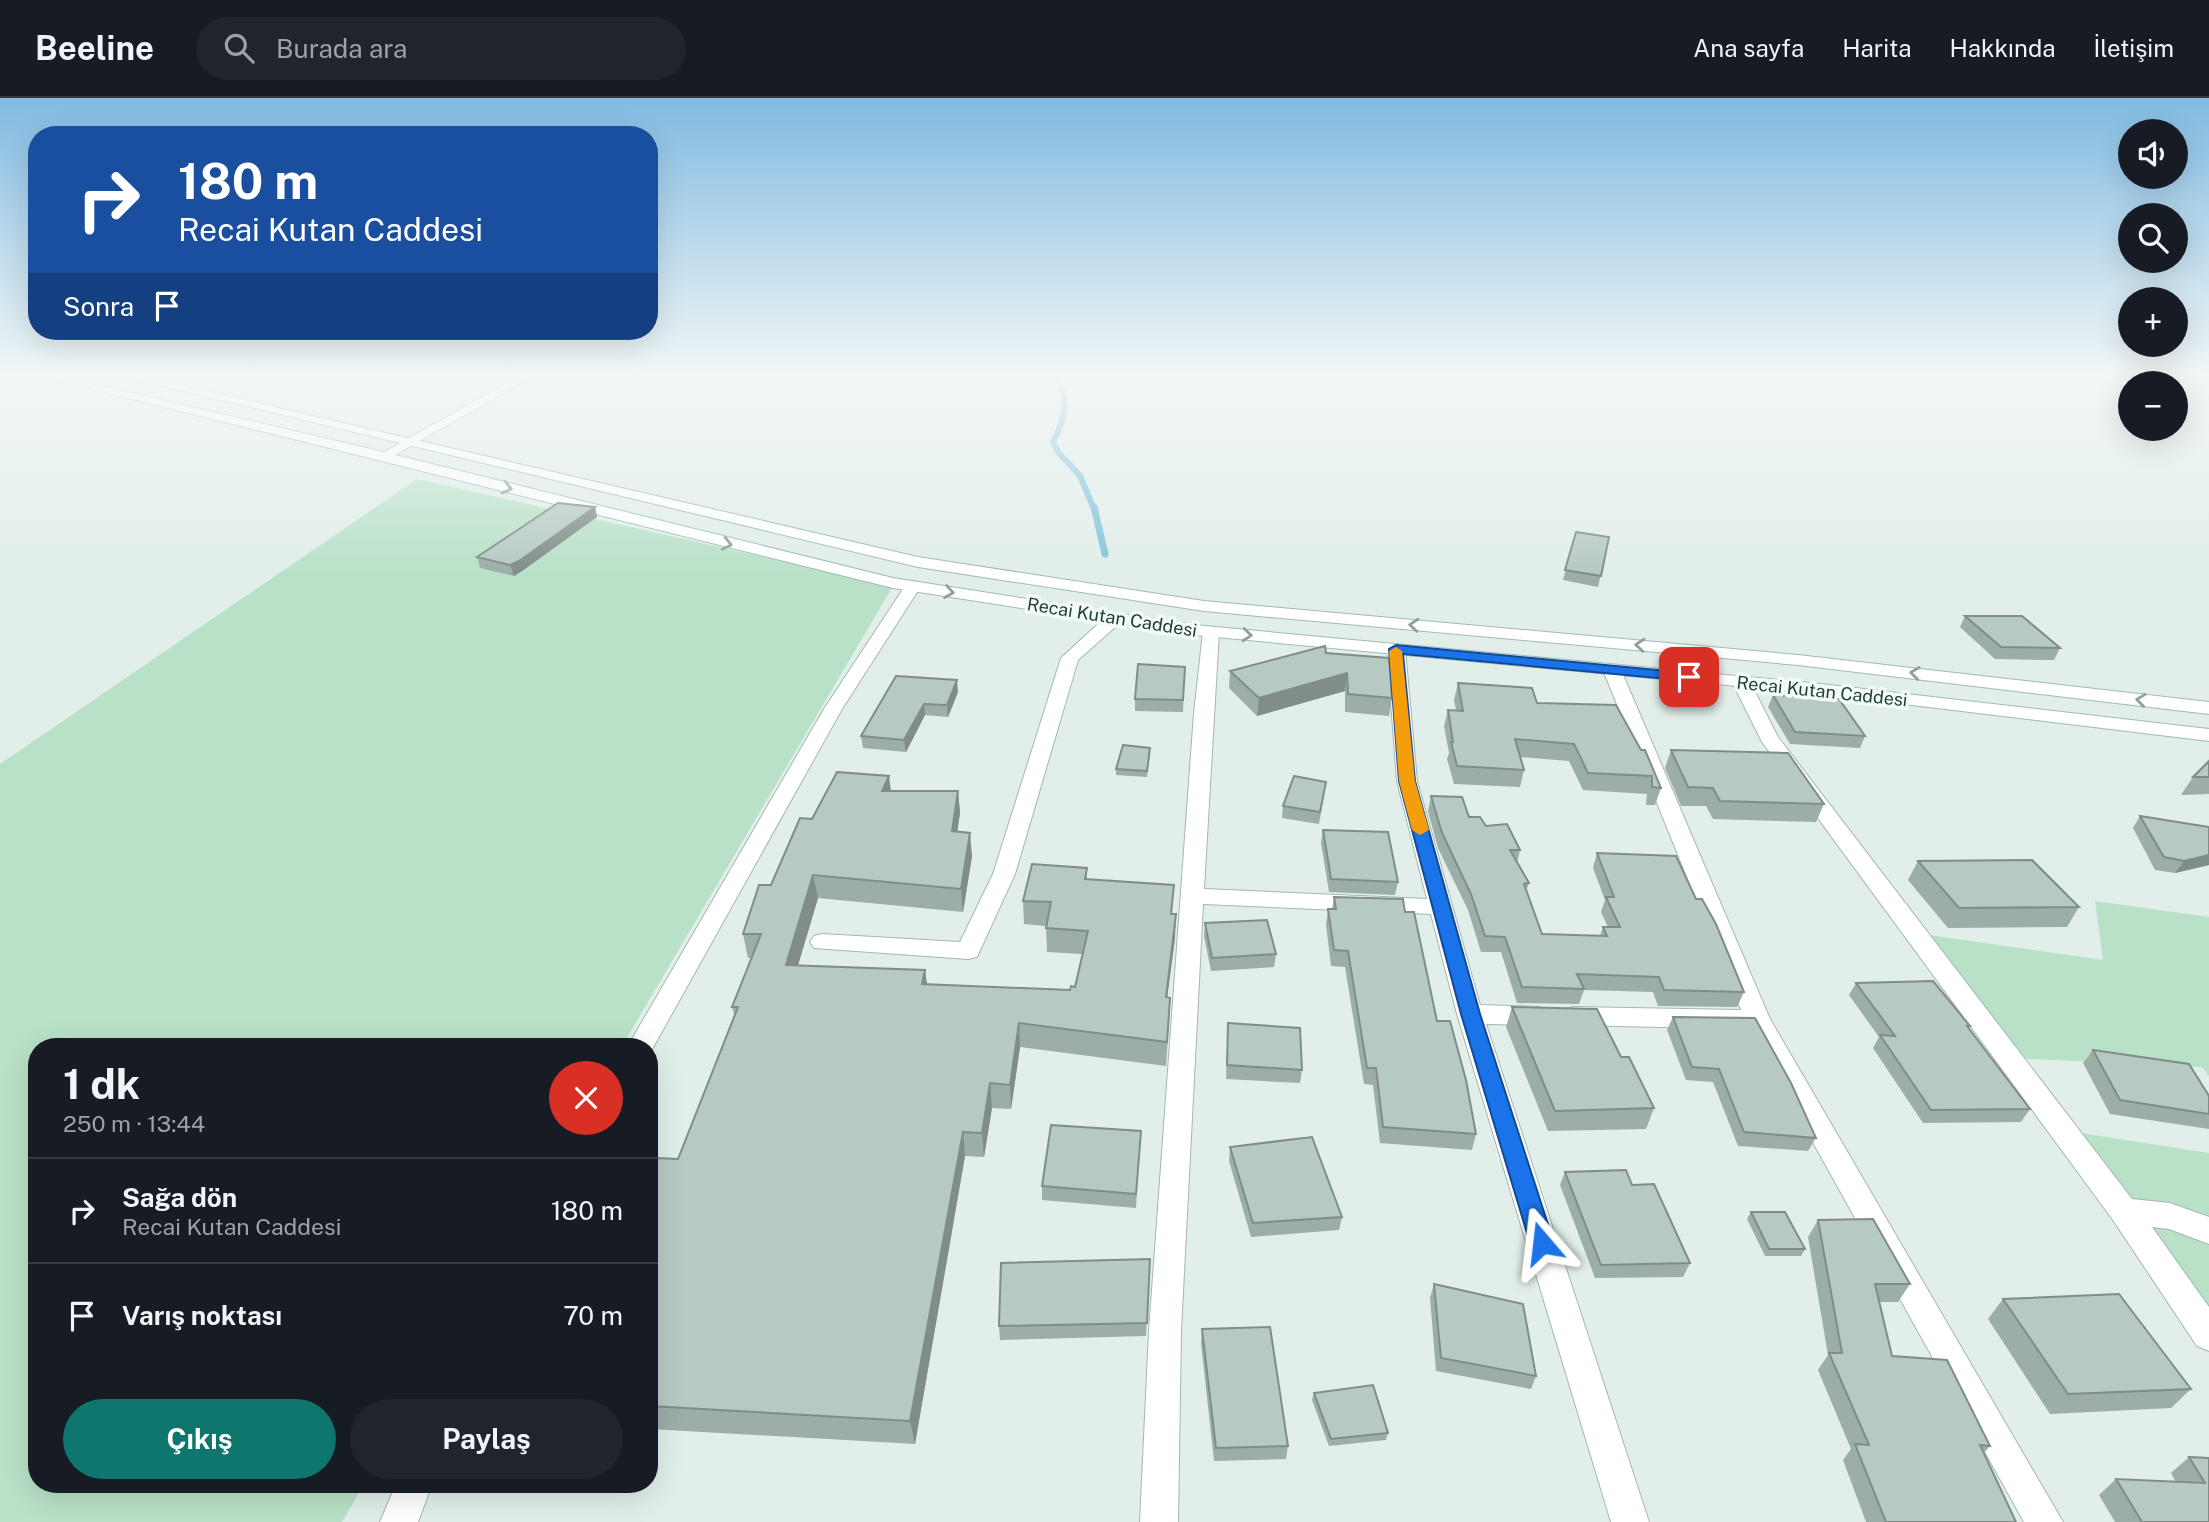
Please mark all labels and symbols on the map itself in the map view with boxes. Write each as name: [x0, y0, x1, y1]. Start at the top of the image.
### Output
one-way arrow: [501, 480, 513, 494]
one-way arrow: [721, 535, 733, 550]
one-way arrow: [944, 584, 955, 599]
street label: Recai Kutan Caddesi: [1026, 593, 1198, 641]
one-way arrow: [1408, 618, 1419, 633]
one-way arrow: [1241, 628, 1253, 643]
one-way arrow: [1634, 638, 1645, 653]
pin: [1659, 647, 1719, 707]
one-way arrow: [1909, 666, 1921, 681]
street label: Recai Kutan Caddesi: [1736, 672, 1908, 710]
one-way arrow: [2135, 692, 2147, 707]
position arrow: [1505, 1206, 1579, 1280]

